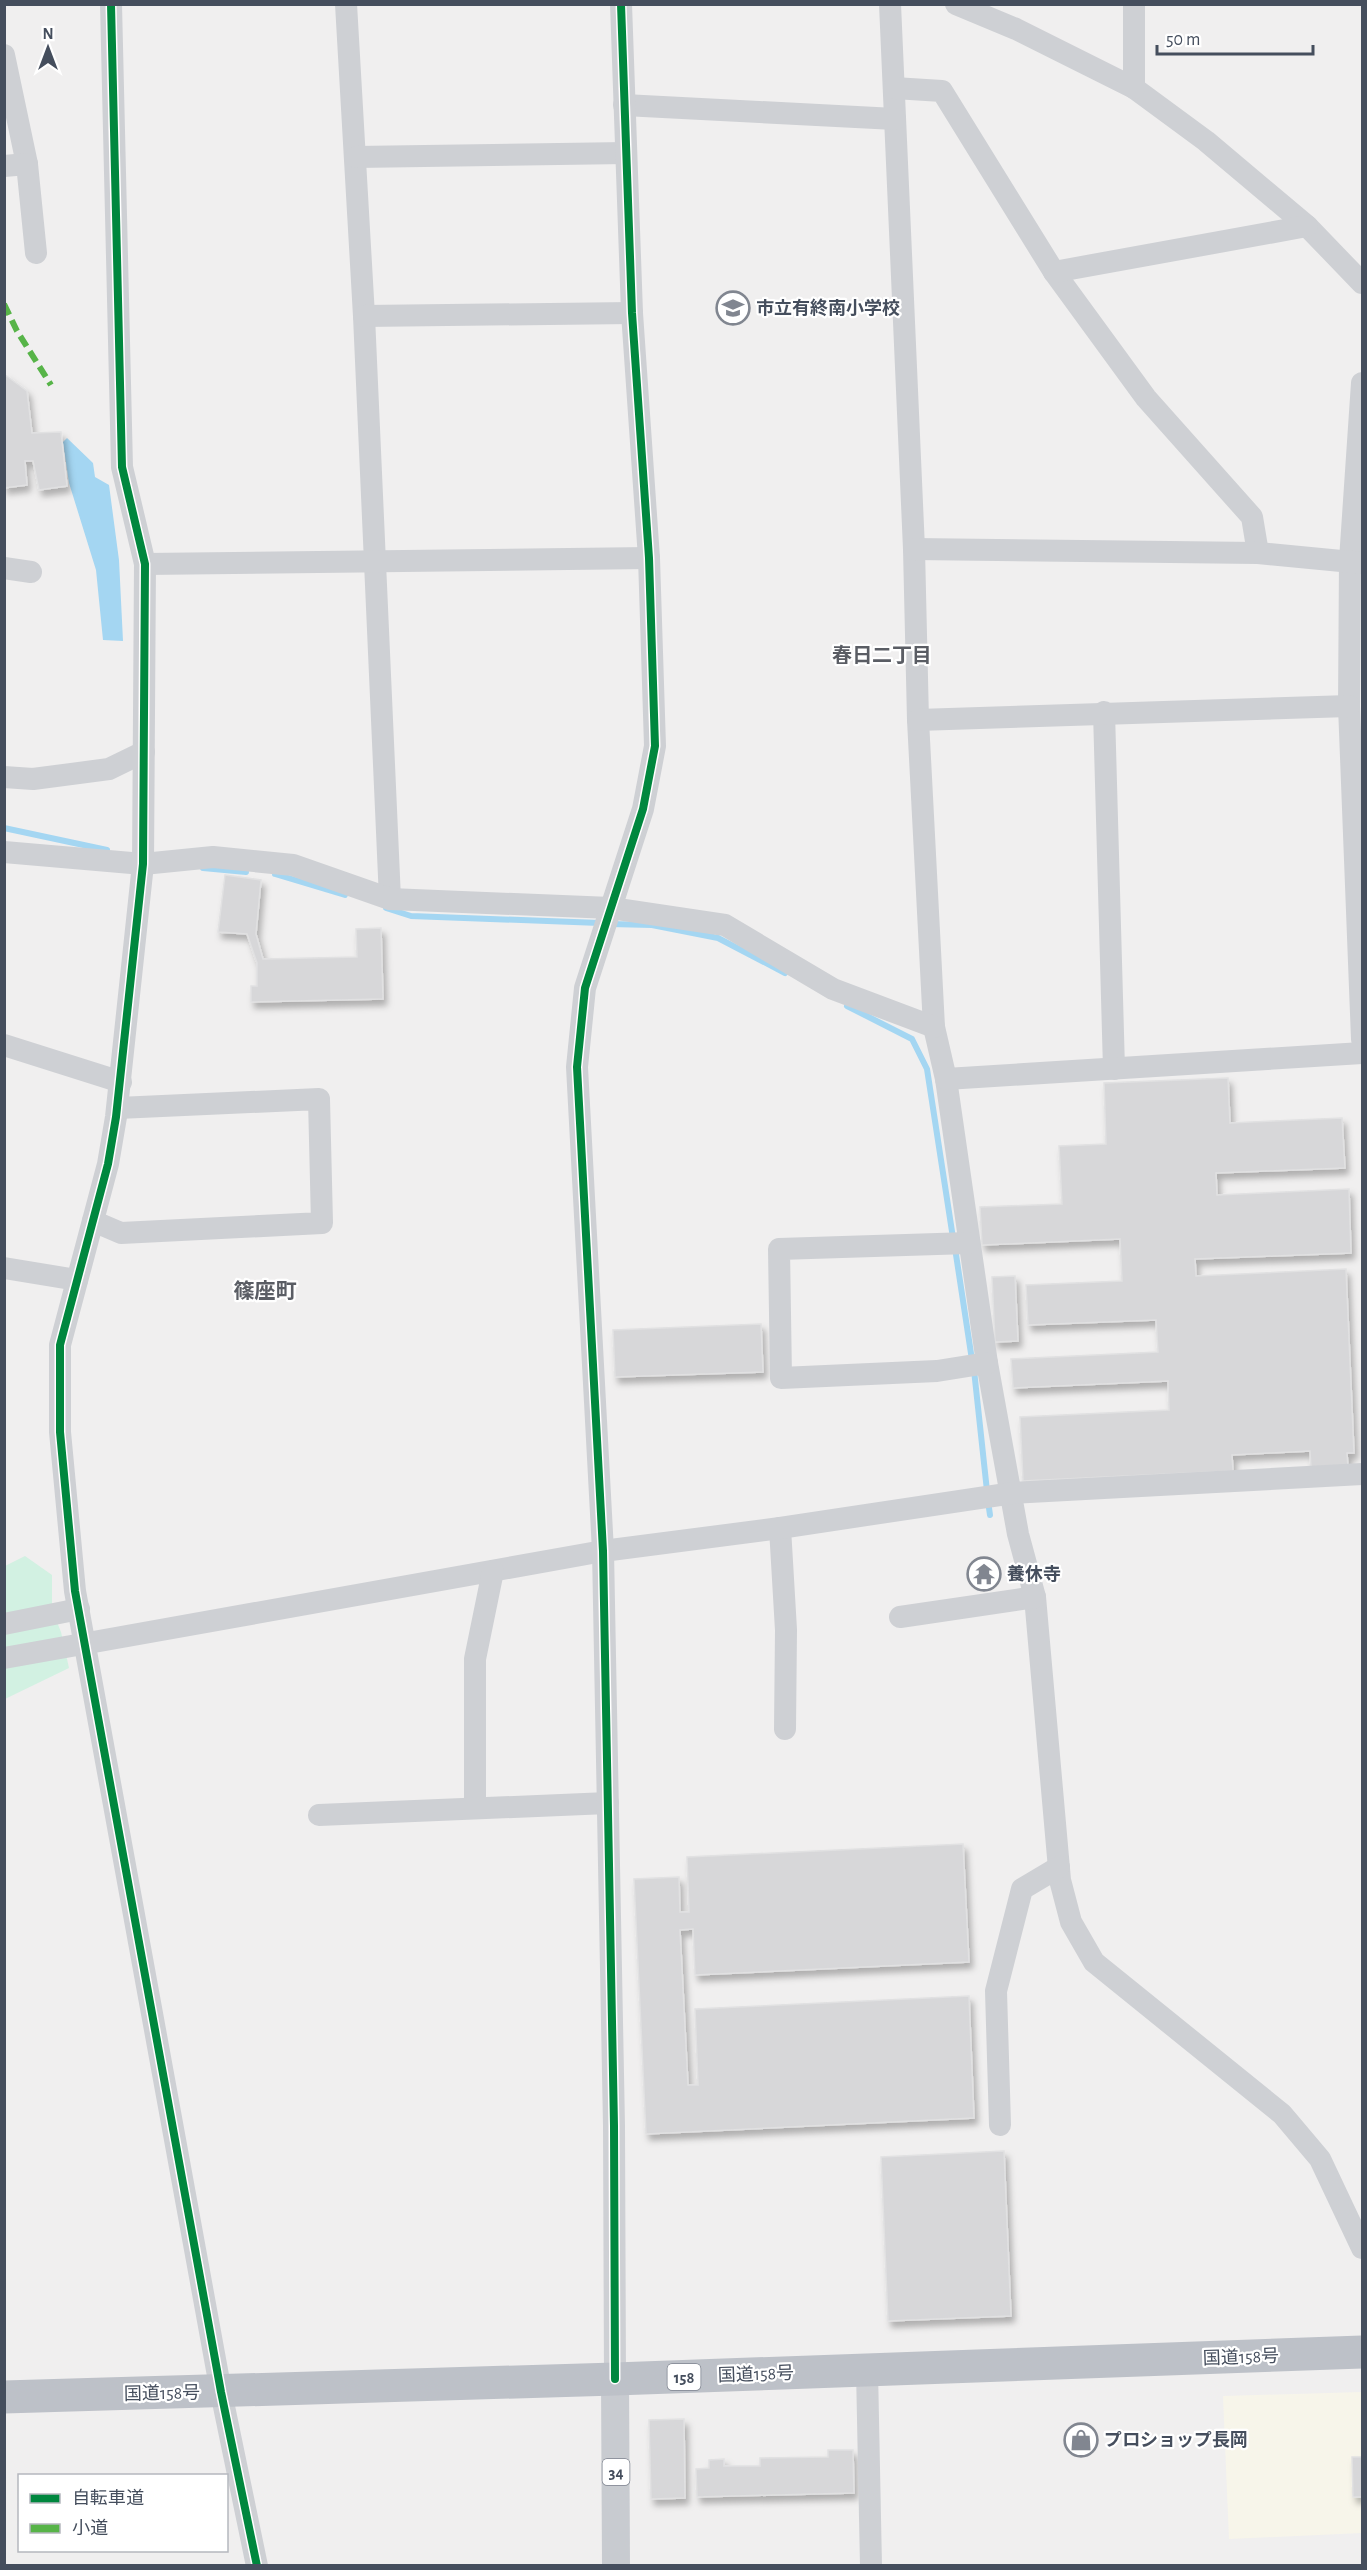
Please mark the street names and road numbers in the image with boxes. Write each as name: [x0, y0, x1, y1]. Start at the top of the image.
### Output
street label: 国道158号: [1203, 2346, 1279, 2368]
street label: 国道158号: [718, 2363, 794, 2385]
road number: 158: [668, 2364, 700, 2390]
street label: 国道158号: [124, 2382, 200, 2404]
road number: 34: [602, 2459, 630, 2485]

